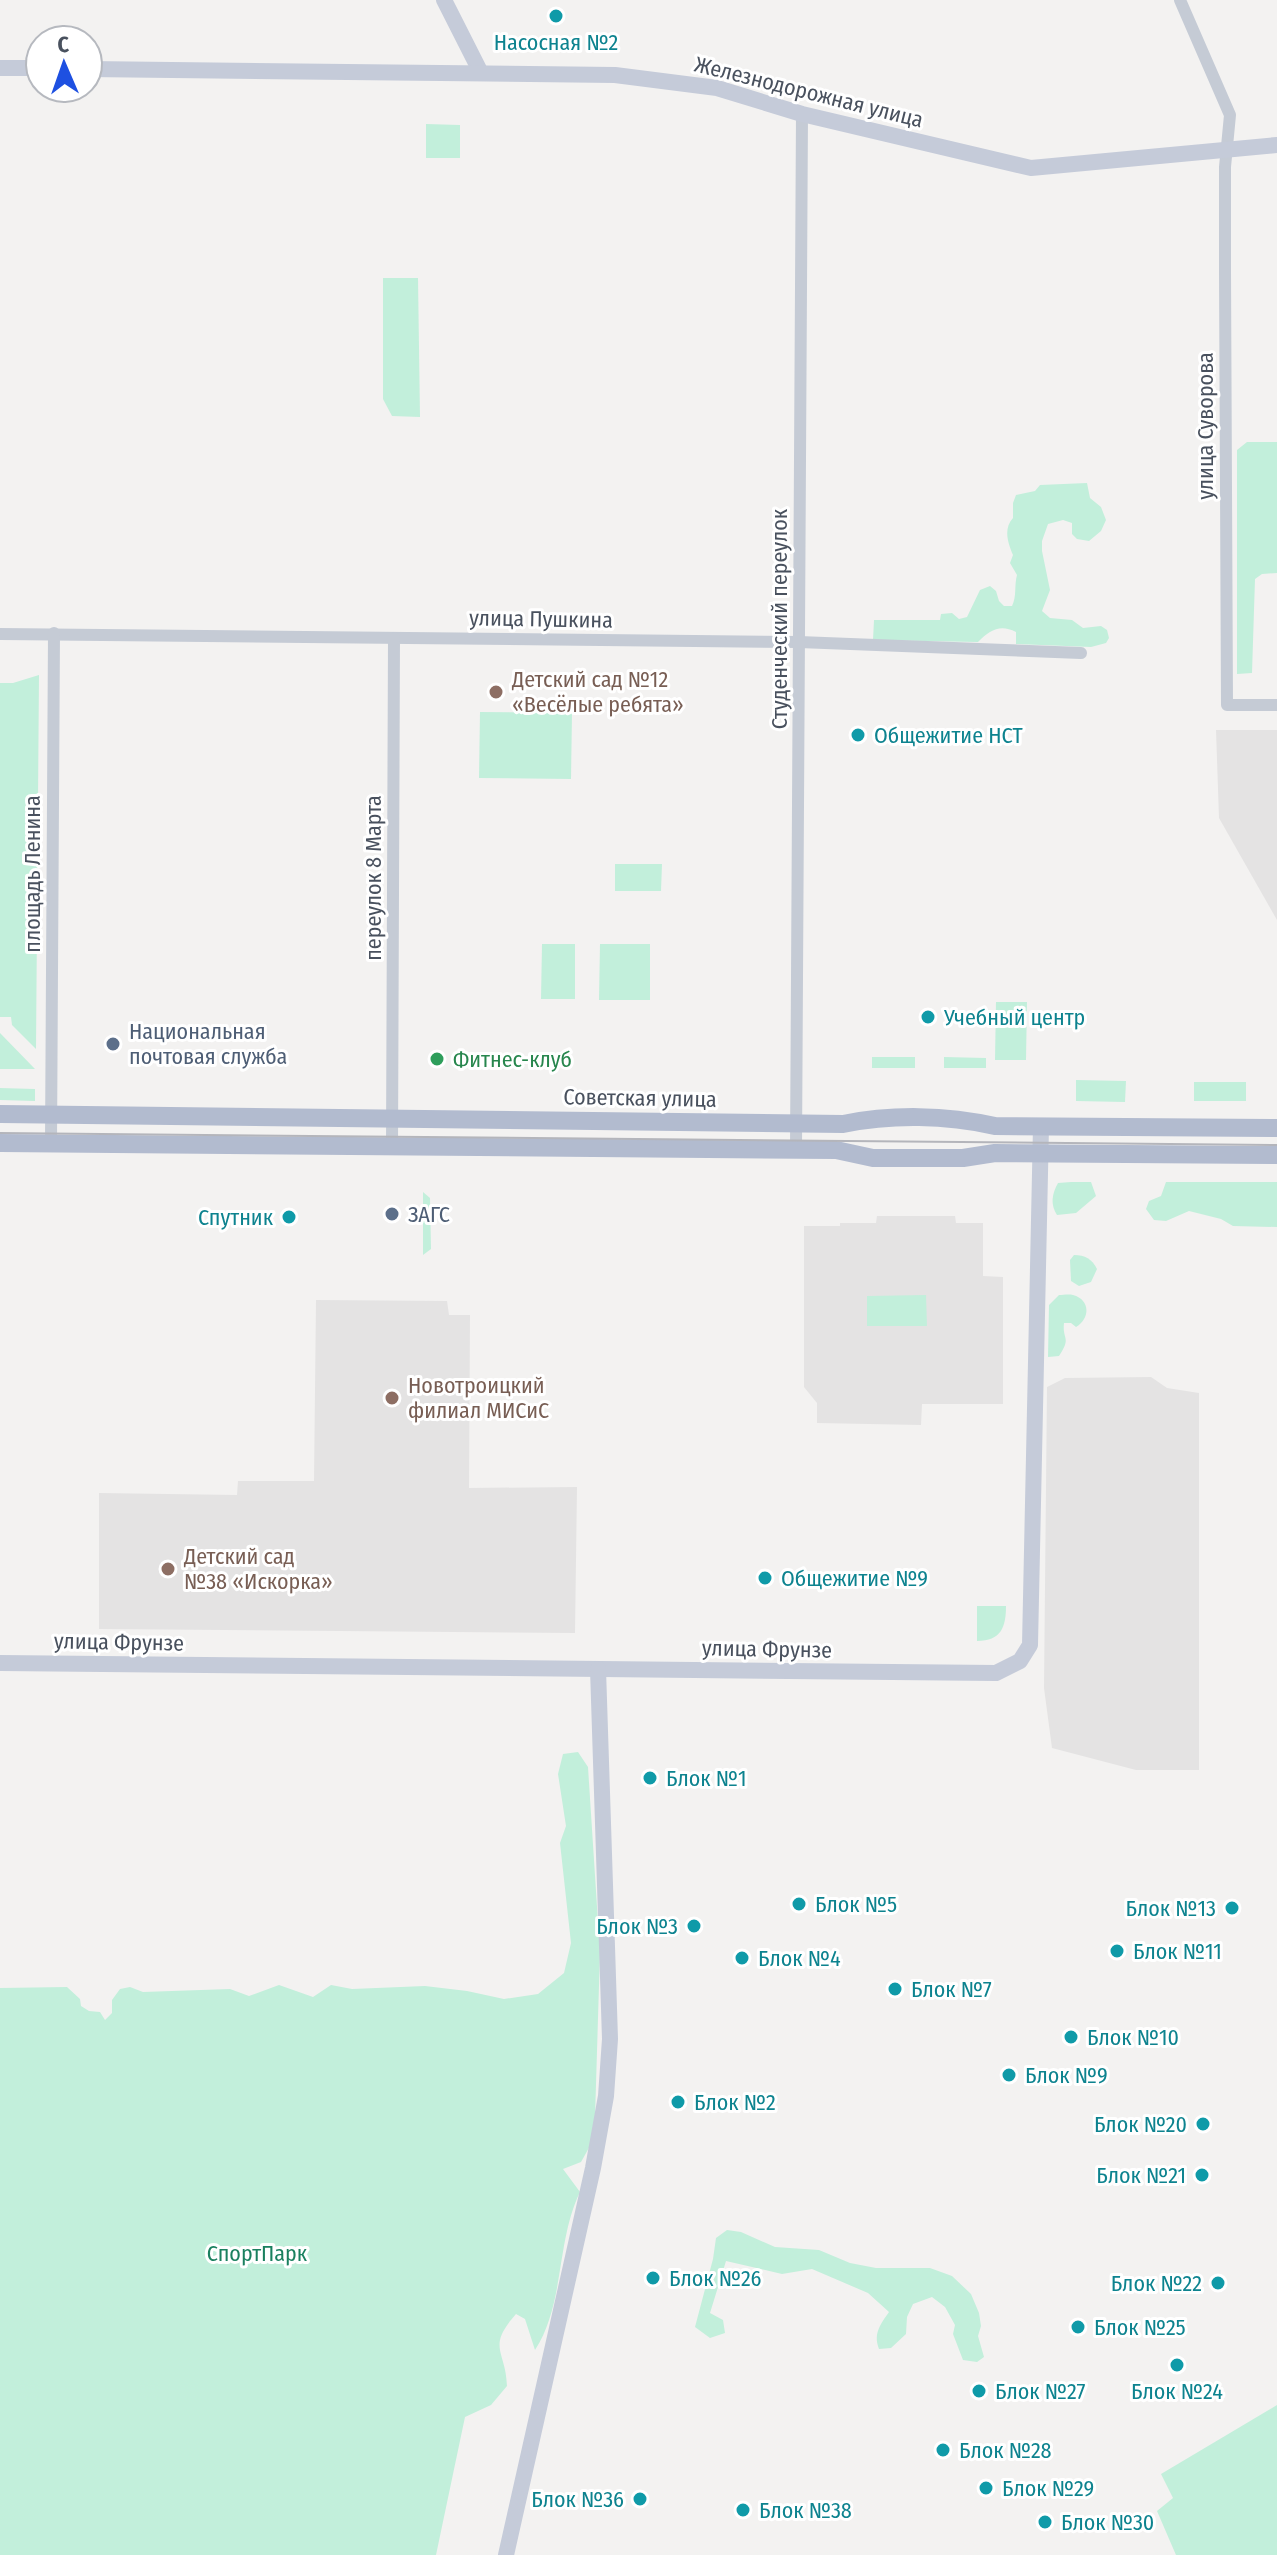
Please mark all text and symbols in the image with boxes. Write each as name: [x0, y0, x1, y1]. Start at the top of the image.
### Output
marker: Насосная №2: [547, 7, 565, 25]
north arrow: [24, 24, 104, 104]
place label: Насосная №2: [494, 29, 618, 56]
text: С: [57, 31, 70, 58]
street label: Железнодорожная улица: [692, 51, 926, 133]
street label: улица Суворова: [1192, 352, 1219, 500]
street label: Студенческий переулок: [766, 508, 793, 729]
street label: улица Пушкина: [469, 604, 613, 634]
place label: Детский сад №12 «Весёлые ребята»: [511, 666, 684, 718]
marker: Детский сад №12 «Весёлые ребята»: [487, 683, 505, 701]
place label: Общежитие НСТ: [874, 722, 1023, 749]
marker: Общежитие НСТ: [849, 726, 867, 744]
street label: площадь Ленина: [19, 795, 46, 953]
street label: переулок 8 Марта: [360, 795, 387, 961]
place label: Учебный центр: [943, 1004, 1085, 1031]
marker: Учебный центр: [919, 1008, 937, 1026]
place label: Национальная почтовая служба: [129, 1018, 287, 1070]
marker: Национальная почтовая служба: [104, 1035, 122, 1053]
place label: Фитнес-клуб: [453, 1046, 572, 1073]
marker: Фитнес-клуб: [428, 1050, 446, 1068]
street label: Советская улица: [563, 1083, 717, 1113]
place label: ЗАГС: [408, 1201, 450, 1228]
place label: Спутник: [198, 1204, 274, 1231]
marker: ЗАГС: [383, 1205, 401, 1223]
marker: Спутник: [280, 1208, 298, 1226]
place label: Новотроицкий филиал МИСиС: [408, 1372, 549, 1424]
marker: Новотроицкий филиал МИСиС: [383, 1389, 401, 1407]
place label: Детский сад №38 «Искорка»: [183, 1543, 333, 1595]
marker: Детский сад №38 «Искорка»: [159, 1560, 177, 1578]
place label: Общежитие №9: [781, 1565, 928, 1592]
marker: Общежитие №9: [756, 1569, 774, 1587]
street label: улица Фрунзе: [54, 1627, 184, 1657]
street label: улица Фрунзе: [702, 1634, 832, 1664]
place label: Блок №1: [666, 1765, 746, 1792]
marker: Блок №1: [641, 1769, 659, 1787]
place label: Блок №5: [815, 1891, 897, 1918]
marker: Блок №5: [790, 1895, 808, 1913]
place label: Блок №13: [1126, 1895, 1216, 1922]
marker: Блок №13: [1223, 1899, 1241, 1917]
place label: Блок №3: [596, 1913, 678, 1940]
marker: Блок №3: [685, 1917, 703, 1935]
place label: Блок №11: [1133, 1938, 1222, 1965]
marker: Блок №11: [1108, 1942, 1126, 1960]
place label: Блок №4: [758, 1945, 841, 1972]
marker: Блок №4: [733, 1949, 751, 1967]
place label: Блок №7: [911, 1976, 992, 2003]
marker: Блок №7: [886, 1980, 904, 1998]
place label: Блок №10: [1087, 2024, 1179, 2051]
marker: Блок №10: [1062, 2028, 1080, 2046]
place label: Блок №9: [1025, 2062, 1108, 2089]
marker: Блок №9: [1000, 2066, 1018, 2084]
place label: Блок №2: [694, 2089, 776, 2116]
marker: Блок №2: [669, 2093, 687, 2111]
place label: Блок №20: [1094, 2111, 1187, 2138]
marker: Блок №20: [1194, 2115, 1212, 2133]
place label: Блок №21: [1096, 2162, 1186, 2189]
marker: Блок №21: [1193, 2166, 1211, 2184]
park label: СпортПарк: [207, 2240, 308, 2267]
place label: Блок №26: [669, 2265, 762, 2292]
marker: Блок №26: [644, 2269, 662, 2287]
place label: Блок №22: [1111, 2270, 1202, 2297]
marker: Блок №22: [1209, 2274, 1227, 2292]
place label: Блок №25: [1094, 2314, 1186, 2341]
marker: Блок №25: [1069, 2318, 1087, 2336]
marker: Блок №24: [1168, 2356, 1186, 2374]
place label: Блок №27: [995, 2378, 1085, 2405]
place label: Блок №24: [1131, 2378, 1223, 2405]
marker: Блок №27: [970, 2382, 988, 2400]
place label: Блок №28: [959, 2437, 1052, 2464]
marker: Блок №28: [934, 2441, 952, 2459]
place label: Блок №29: [1002, 2475, 1094, 2502]
marker: Блок №29: [977, 2479, 995, 2497]
place label: Блок №36: [531, 2486, 624, 2513]
marker: Блок №36: [631, 2490, 649, 2508]
place label: Блок №38: [759, 2497, 852, 2524]
marker: Блок №38: [734, 2501, 752, 2519]
place label: Блок №30: [1061, 2509, 1154, 2536]
marker: Блок №30: [1036, 2513, 1054, 2531]

